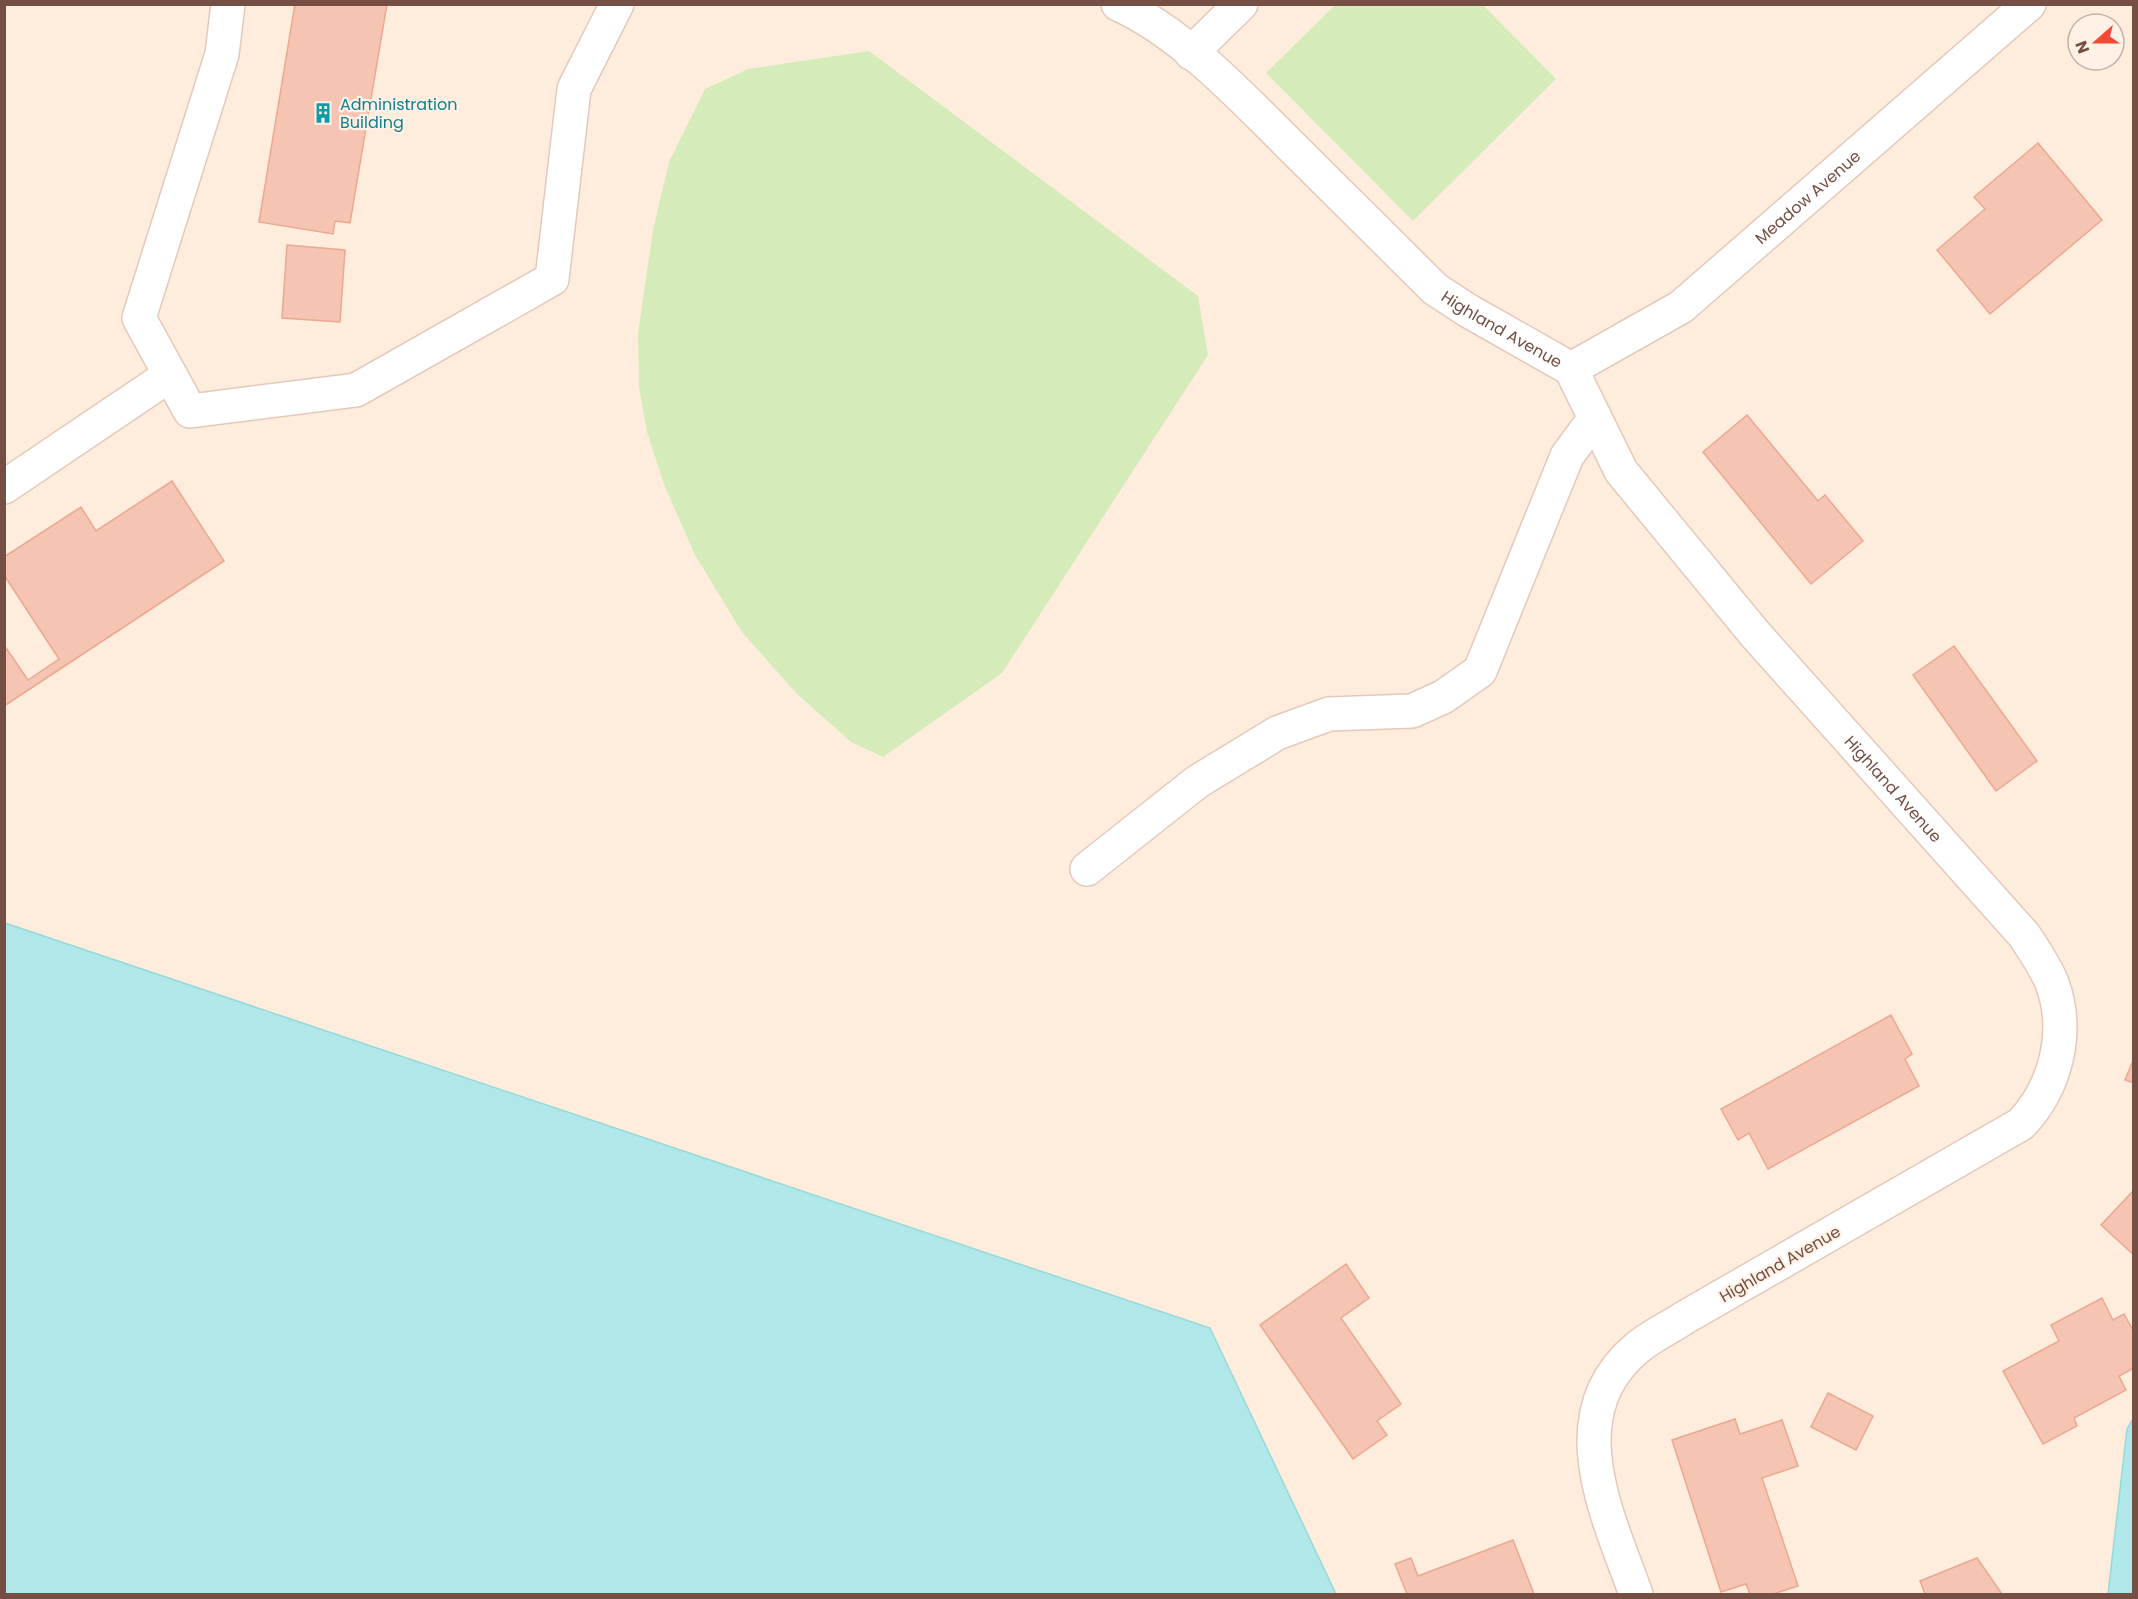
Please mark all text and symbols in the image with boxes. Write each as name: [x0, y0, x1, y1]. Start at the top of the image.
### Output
north arrow: [2066, 12, 2126, 72]
text: N: [2070, 37, 2095, 57]
place label: Administration Building: [340, 93, 457, 134]
building icon: Administration Building: [311, 101, 335, 125]
street label: Meadow Avenue: [1750, 144, 1865, 249]
street label: Highland Avenue: [1437, 285, 1567, 373]
street label: Highland Avenue: [1839, 730, 1947, 847]
street label: Highland Avenue: [1715, 1220, 1845, 1308]

